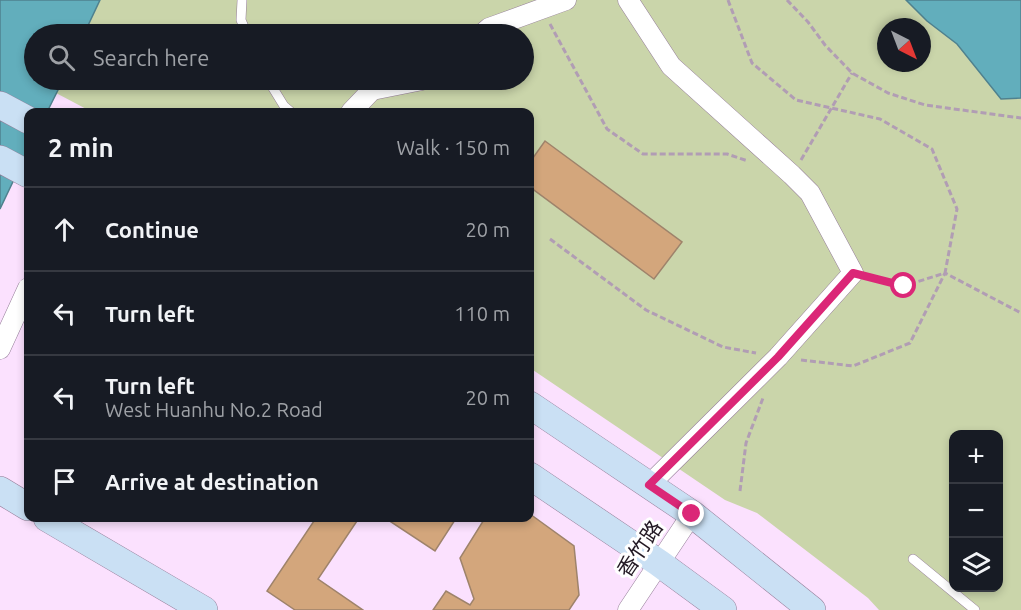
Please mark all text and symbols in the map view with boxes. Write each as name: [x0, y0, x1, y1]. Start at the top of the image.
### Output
north arrow: [877, 18, 931, 72]
search box: [24, 24, 534, 90]
icon: search: [45, 41, 78, 74]
text: Search here: [93, 45, 209, 70]
text: 2 min: [48, 133, 114, 162]
text: Walk · 150 m: [397, 136, 510, 159]
icon: ahead: [48, 213, 81, 246]
text: Continue: [105, 217, 199, 242]
text: 20 m: [466, 218, 510, 241]
route start: [890, 272, 916, 298]
icon: left: [48, 297, 81, 330]
text: Turn left: [105, 301, 195, 326]
text: 110 m: [454, 302, 510, 325]
text: Turn left: [105, 373, 195, 398]
icon: left: [48, 381, 81, 414]
text: 20 m: [466, 386, 510, 409]
text: West Huanhu No.2 Road: [105, 398, 323, 421]
map controls: [949, 430, 1003, 592]
button: +: [949, 430, 1003, 484]
icon: arrive: [48, 465, 81, 498]
text: Arrive at destination: [105, 469, 319, 494]
button: −: [949, 484, 1003, 538]
route end: [678, 500, 704, 526]
street label: 香竹路: [612, 516, 667, 581]
button: layers: [949, 538, 1003, 592]

